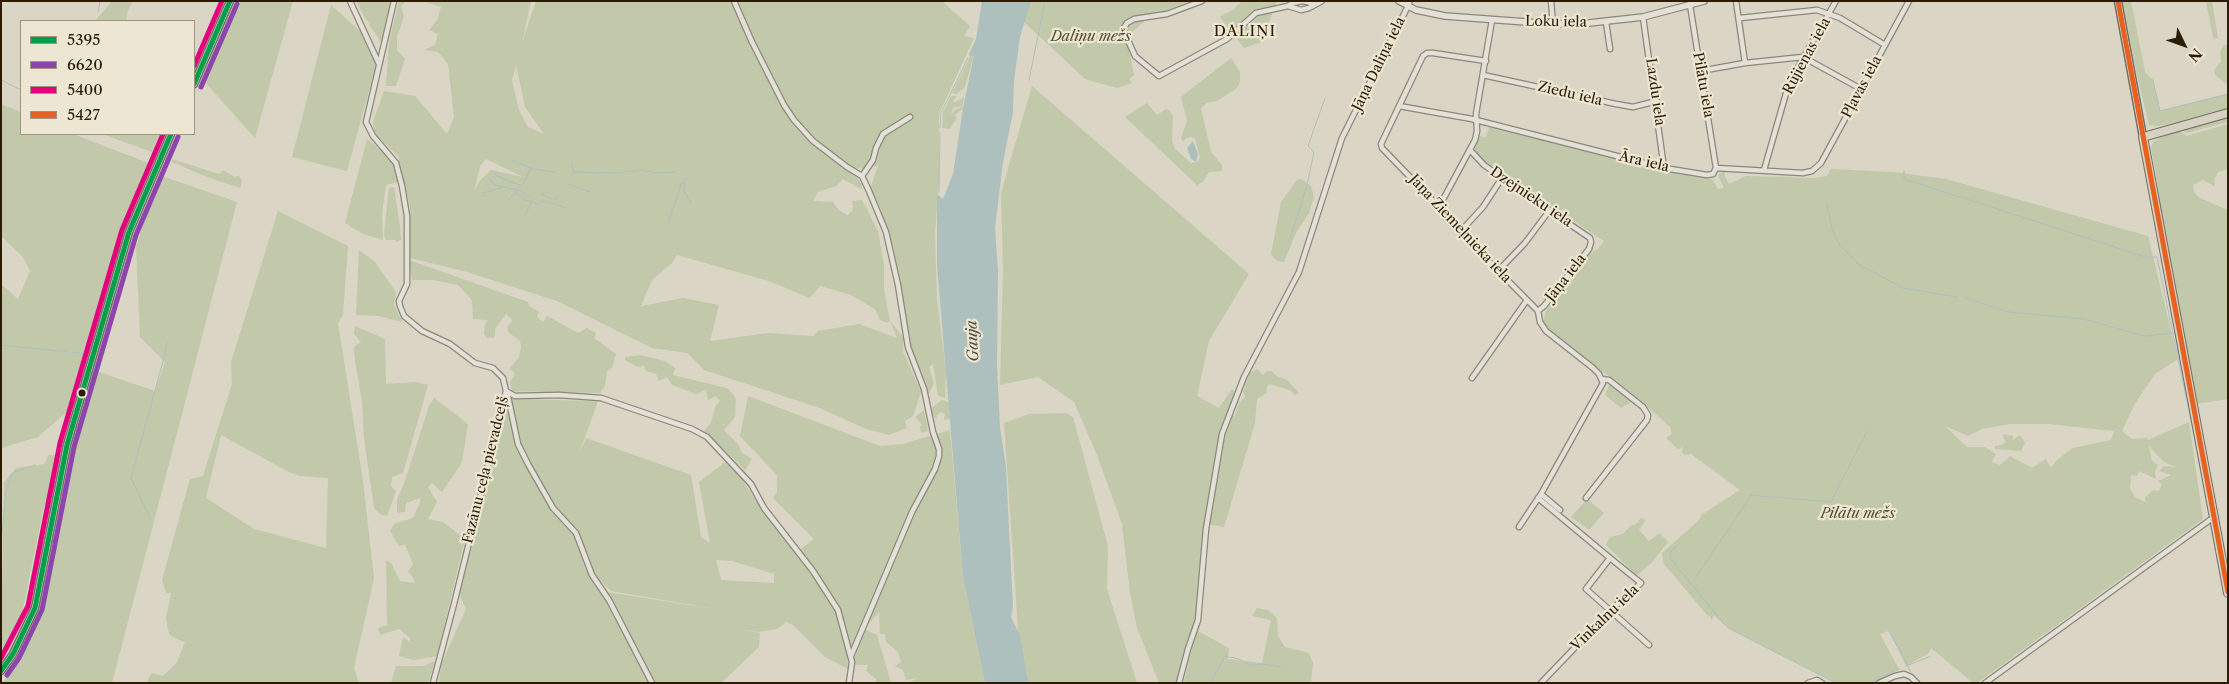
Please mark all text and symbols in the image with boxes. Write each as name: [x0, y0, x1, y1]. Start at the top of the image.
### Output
street label: Loku iela: [1525, 13, 1587, 31]
street label: Jāņa Daliņa iela: [1349, 14, 1409, 114]
street label: Rūjienas iela: [1780, 15, 1834, 97]
legend: [20, 20, 195, 135]
north arrow: [2159, 20, 2209, 70]
district label: DALIŅI: [1213, 23, 1277, 41]
park label: Daliņu mežs: [1051, 29, 1131, 45]
text: 5395: [67, 30, 100, 49]
text: N: [2184, 44, 2206, 66]
street label: Pilātu iela: [1689, 51, 1717, 119]
street label: Pļavas iela: [1839, 53, 1885, 121]
text: 6620: [67, 55, 103, 74]
street label: Lazdu iela: [1642, 57, 1668, 127]
street label: Ziedu iela: [1536, 78, 1604, 110]
text: 5400: [67, 80, 103, 99]
text: 5427: [67, 105, 100, 124]
street label: Āra iela: [1617, 148, 1671, 176]
street label: Dzejnieku iela: [1487, 163, 1575, 231]
street label: Jāņa Ziemeļnieka iela: [1405, 171, 1515, 287]
street label: Jāņa iela: [1542, 251, 1590, 305]
water label: Gauja: [963, 320, 983, 362]
unlabelled marker: [77, 388, 87, 398]
street label: Fazānu ceļa pievadceļš: [460, 395, 512, 545]
park label: Pilātu mežs: [1821, 506, 1895, 522]
street label: Vīnkalnu iela: [1568, 581, 1642, 655]

